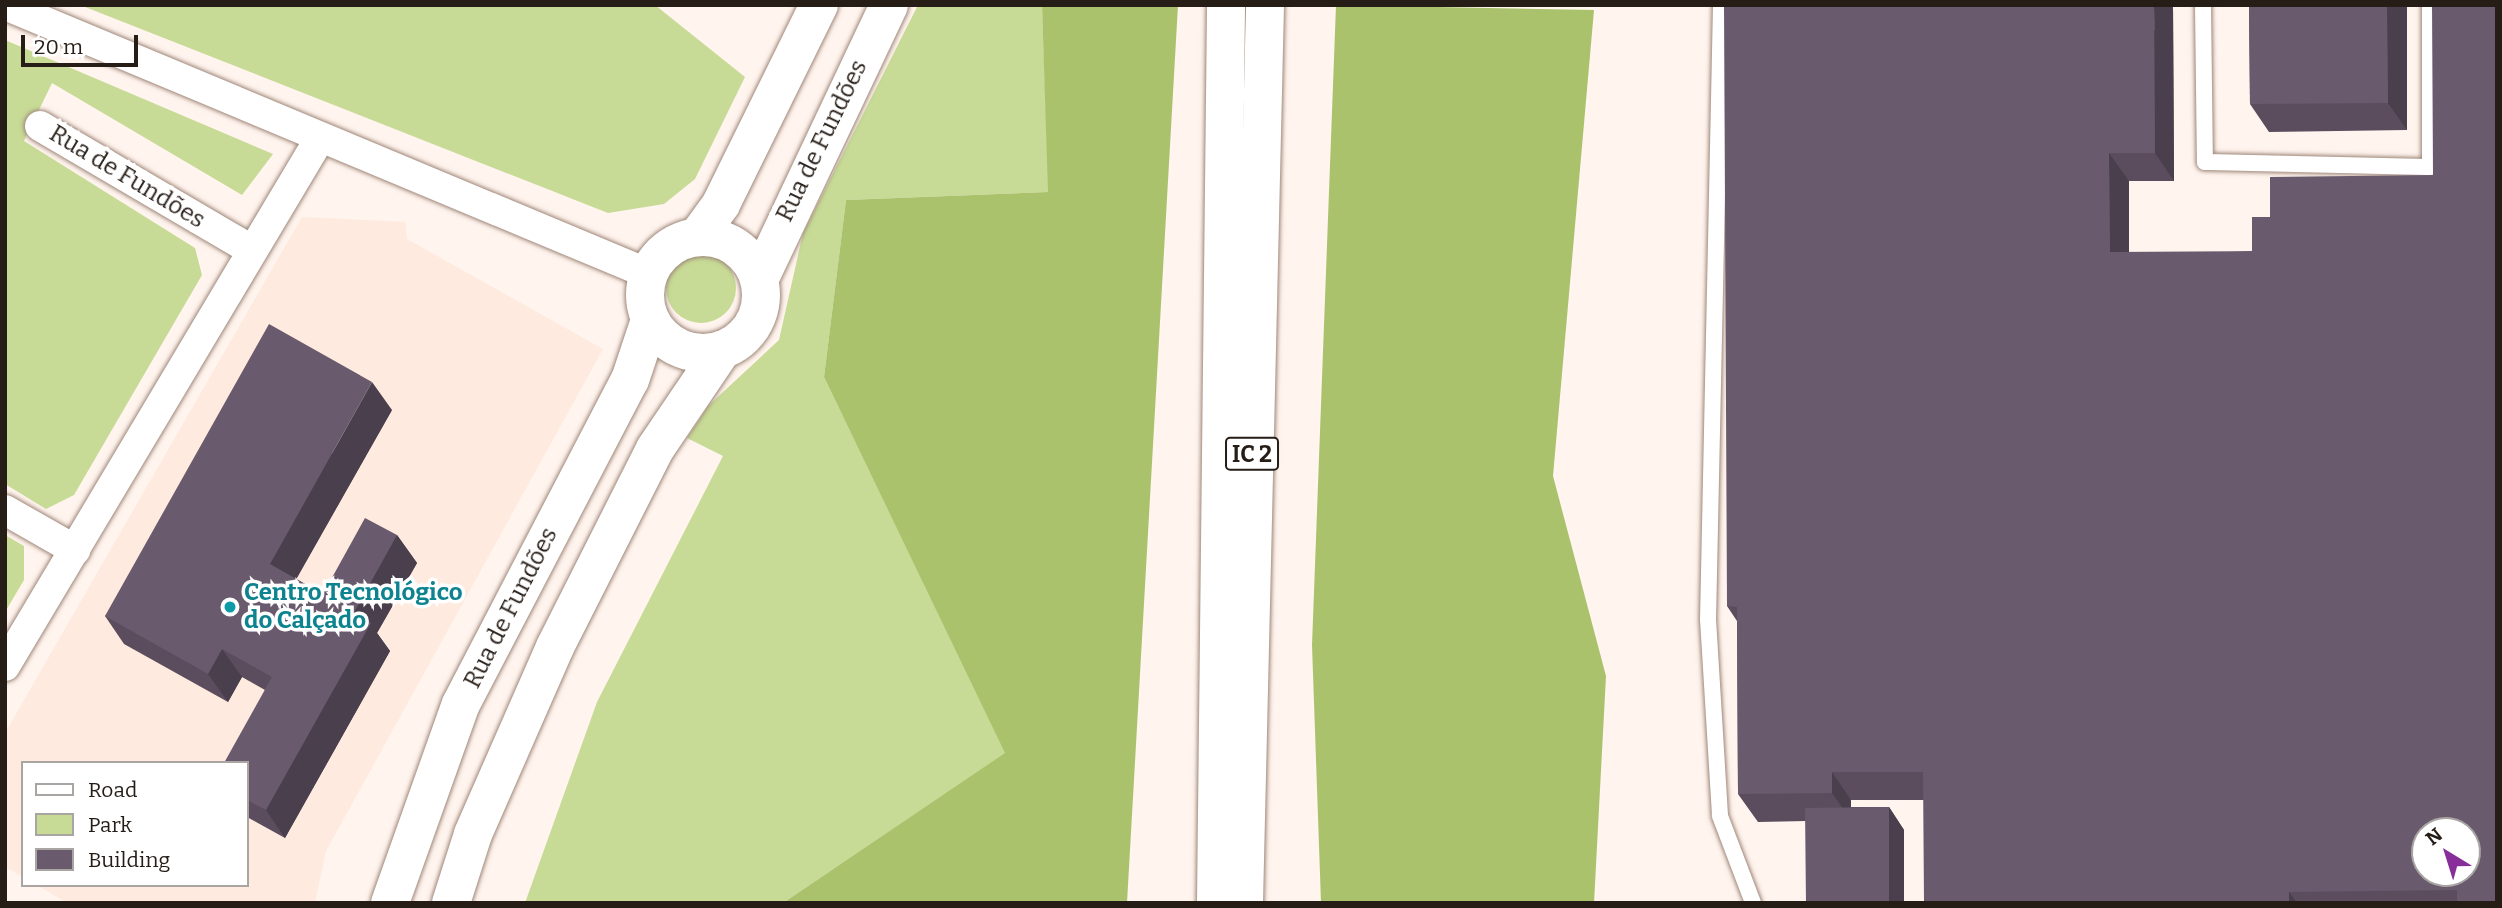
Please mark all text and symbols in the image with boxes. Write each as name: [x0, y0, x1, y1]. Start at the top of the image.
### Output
scale bar: [24, 21, 142, 65]
text: 20 m: [34, 34, 83, 60]
street label: Rua de Fundões: [770, 55, 874, 227]
street label: Rua de Fundões: [44, 119, 210, 235]
road number: IC 2: [1224, 435, 1280, 474]
street label: Rua de Fundões: [458, 523, 564, 693]
place label: Centro Tecnológico do Calçado: [244, 579, 462, 635]
marker: Centro Tecnológico do Calçado: [222, 599, 238, 615]
legend: [21, 761, 248, 887]
text: Road: [88, 777, 137, 803]
text: Park: [88, 812, 132, 838]
north arrow: [2411, 817, 2481, 887]
text: N: [2421, 823, 2447, 850]
text: Building: [88, 847, 170, 873]

